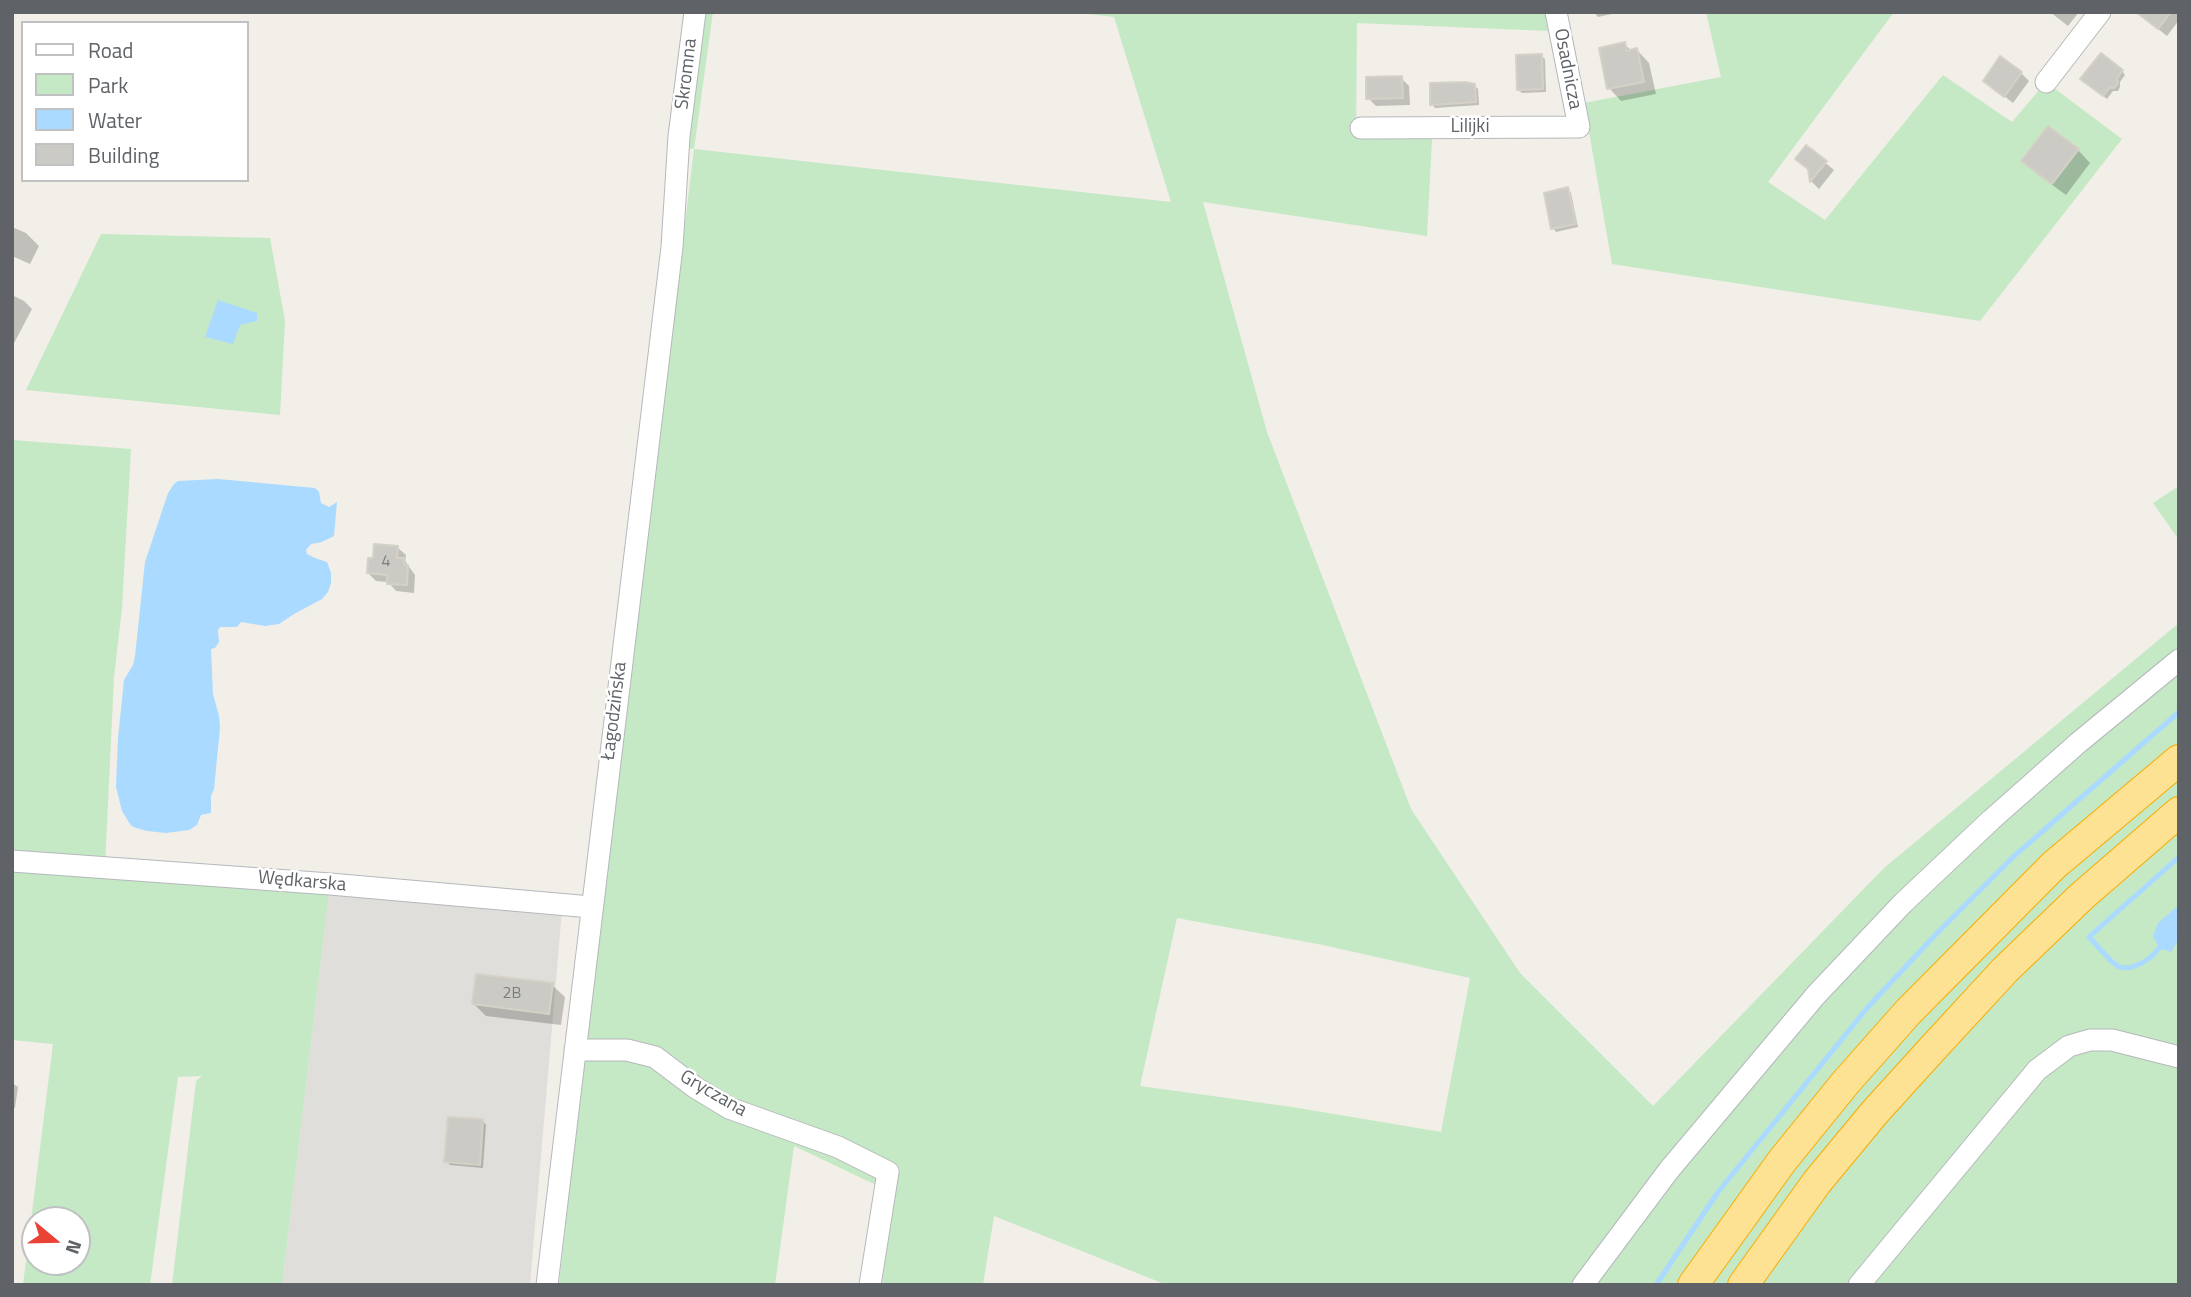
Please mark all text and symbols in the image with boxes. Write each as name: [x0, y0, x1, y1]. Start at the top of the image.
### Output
legend: [21, 21, 248, 182]
street label: Osadnicza: [1548, 27, 1586, 111]
text: Road: [88, 34, 133, 66]
street label: Skromna: [671, 37, 703, 111]
text: Park: [88, 69, 128, 101]
text: Water: [88, 104, 142, 136]
street label: Lilijki: [1450, 116, 1490, 138]
text: Building: [88, 139, 159, 171]
house number: 4: [382, 552, 390, 572]
street label: Łagodzińska: [598, 661, 632, 761]
street label: Wędkarska: [257, 867, 347, 897]
house number: 2B: [503, 984, 521, 1004]
street label: Gryczana: [675, 1066, 751, 1122]
north arrow: [21, 1206, 91, 1276]
text: N: [59, 1236, 90, 1258]

